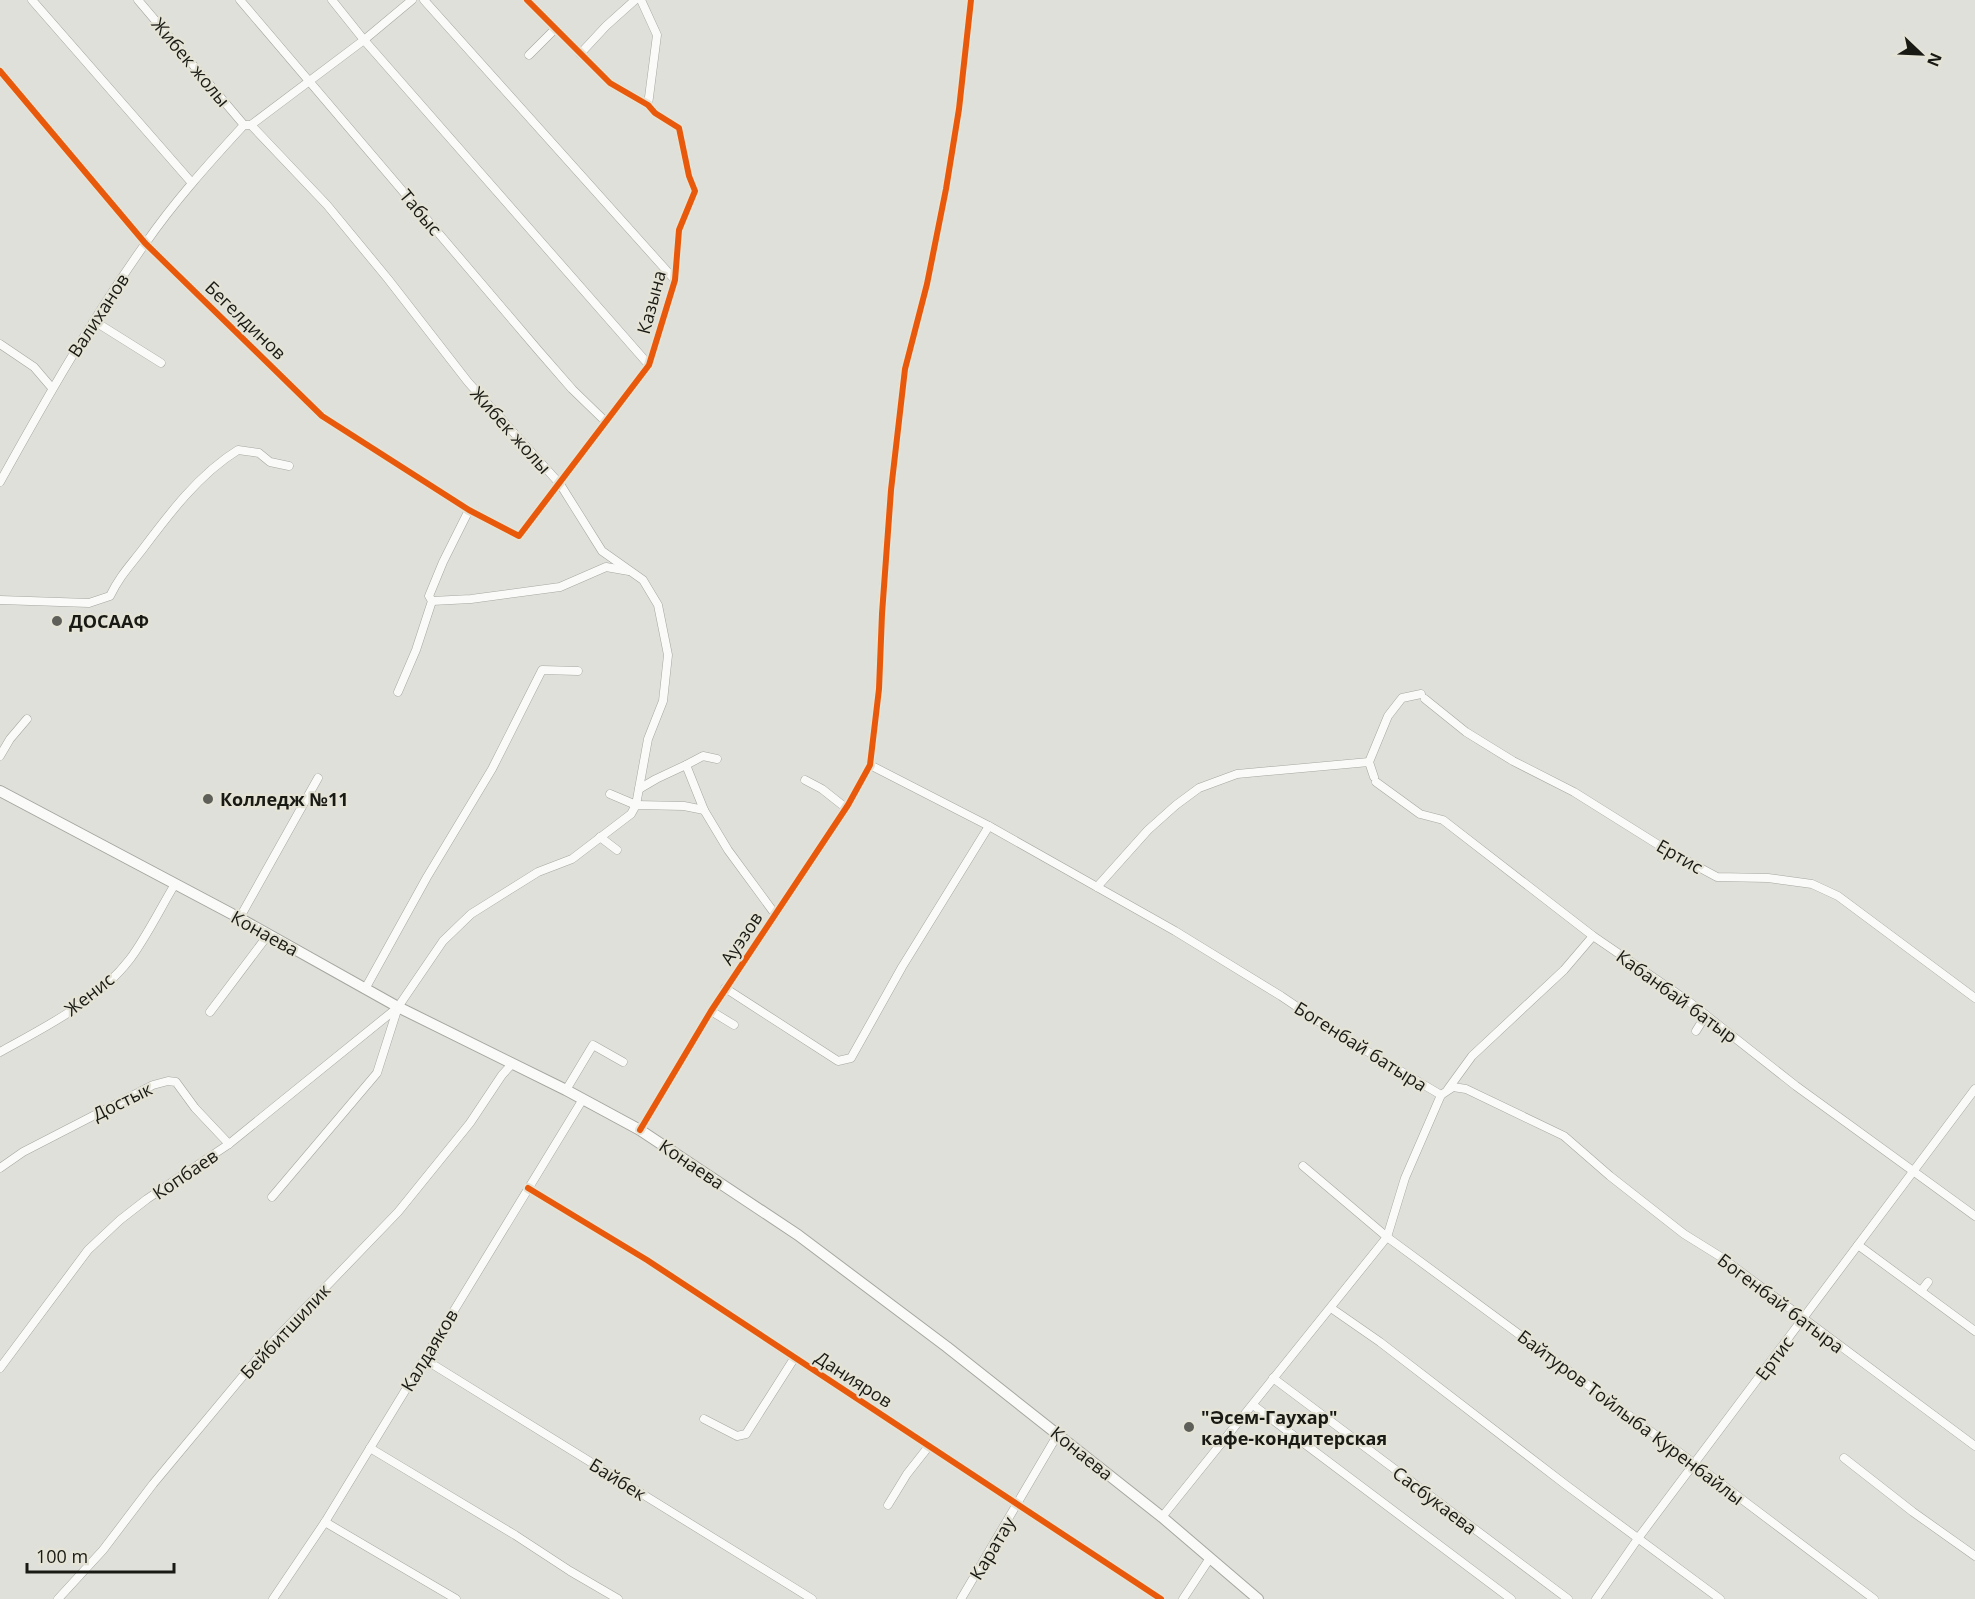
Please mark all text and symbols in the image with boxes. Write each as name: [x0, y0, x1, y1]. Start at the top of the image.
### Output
street label: Жибек жолы: [147, 12, 235, 112]
north arrow: [1891, 24, 1951, 84]
text: N: [1922, 50, 1947, 70]
street label: Табыс: [395, 184, 447, 240]
street label: Валиханов: [62, 268, 134, 362]
street label: Казына: [631, 268, 671, 336]
street label: Бегелдинов: [200, 275, 292, 365]
street label: Жибек жолы: [465, 381, 557, 479]
place label: ДОСААФ: [69, 609, 149, 633]
marker: ДОСААФ: [50, 614, 64, 628]
place label: Колледж №11: [220, 787, 349, 811]
marker: Колледж №11: [201, 792, 215, 806]
street label: Ертис: [1653, 833, 1708, 879]
street label: Конаева: [227, 905, 303, 961]
street label: Ауэзов: [715, 907, 767, 969]
street label: Кабанбай батыр: [1612, 944, 1742, 1048]
street label: Женис: [59, 967, 119, 1021]
street label: Богенбай батыра: [1290, 996, 1432, 1096]
street label: Достык: [88, 1076, 156, 1126]
street label: Конаева: [655, 1133, 729, 1195]
street label: Копбаев: [148, 1143, 222, 1205]
street label: Богенбай батыра: [1713, 1248, 1849, 1358]
street label: Бейбитшилик: [235, 1278, 336, 1384]
street label: Калдаяков: [395, 1304, 463, 1396]
street label: Байтуров Тойлыба Куренбайлы: [1513, 1324, 1749, 1510]
street label: Ертис: [1750, 1331, 1799, 1385]
street label: Данияров: [811, 1345, 897, 1413]
place label: "Әсем-Гаухар" кафе-кондитерская: [1201, 1405, 1387, 1450]
street label: Конаева: [1046, 1420, 1118, 1486]
marker: "Әсем-Гаухар" кафе-кондитерская: [1182, 1420, 1196, 1434]
street label: Байбек: [585, 1452, 651, 1506]
street label: Сасбукаева: [1388, 1460, 1482, 1540]
street label: Каратау: [964, 1511, 1021, 1584]
scale bar: [27, 1536, 174, 1574]
text: 100 m: [36, 1544, 88, 1568]

